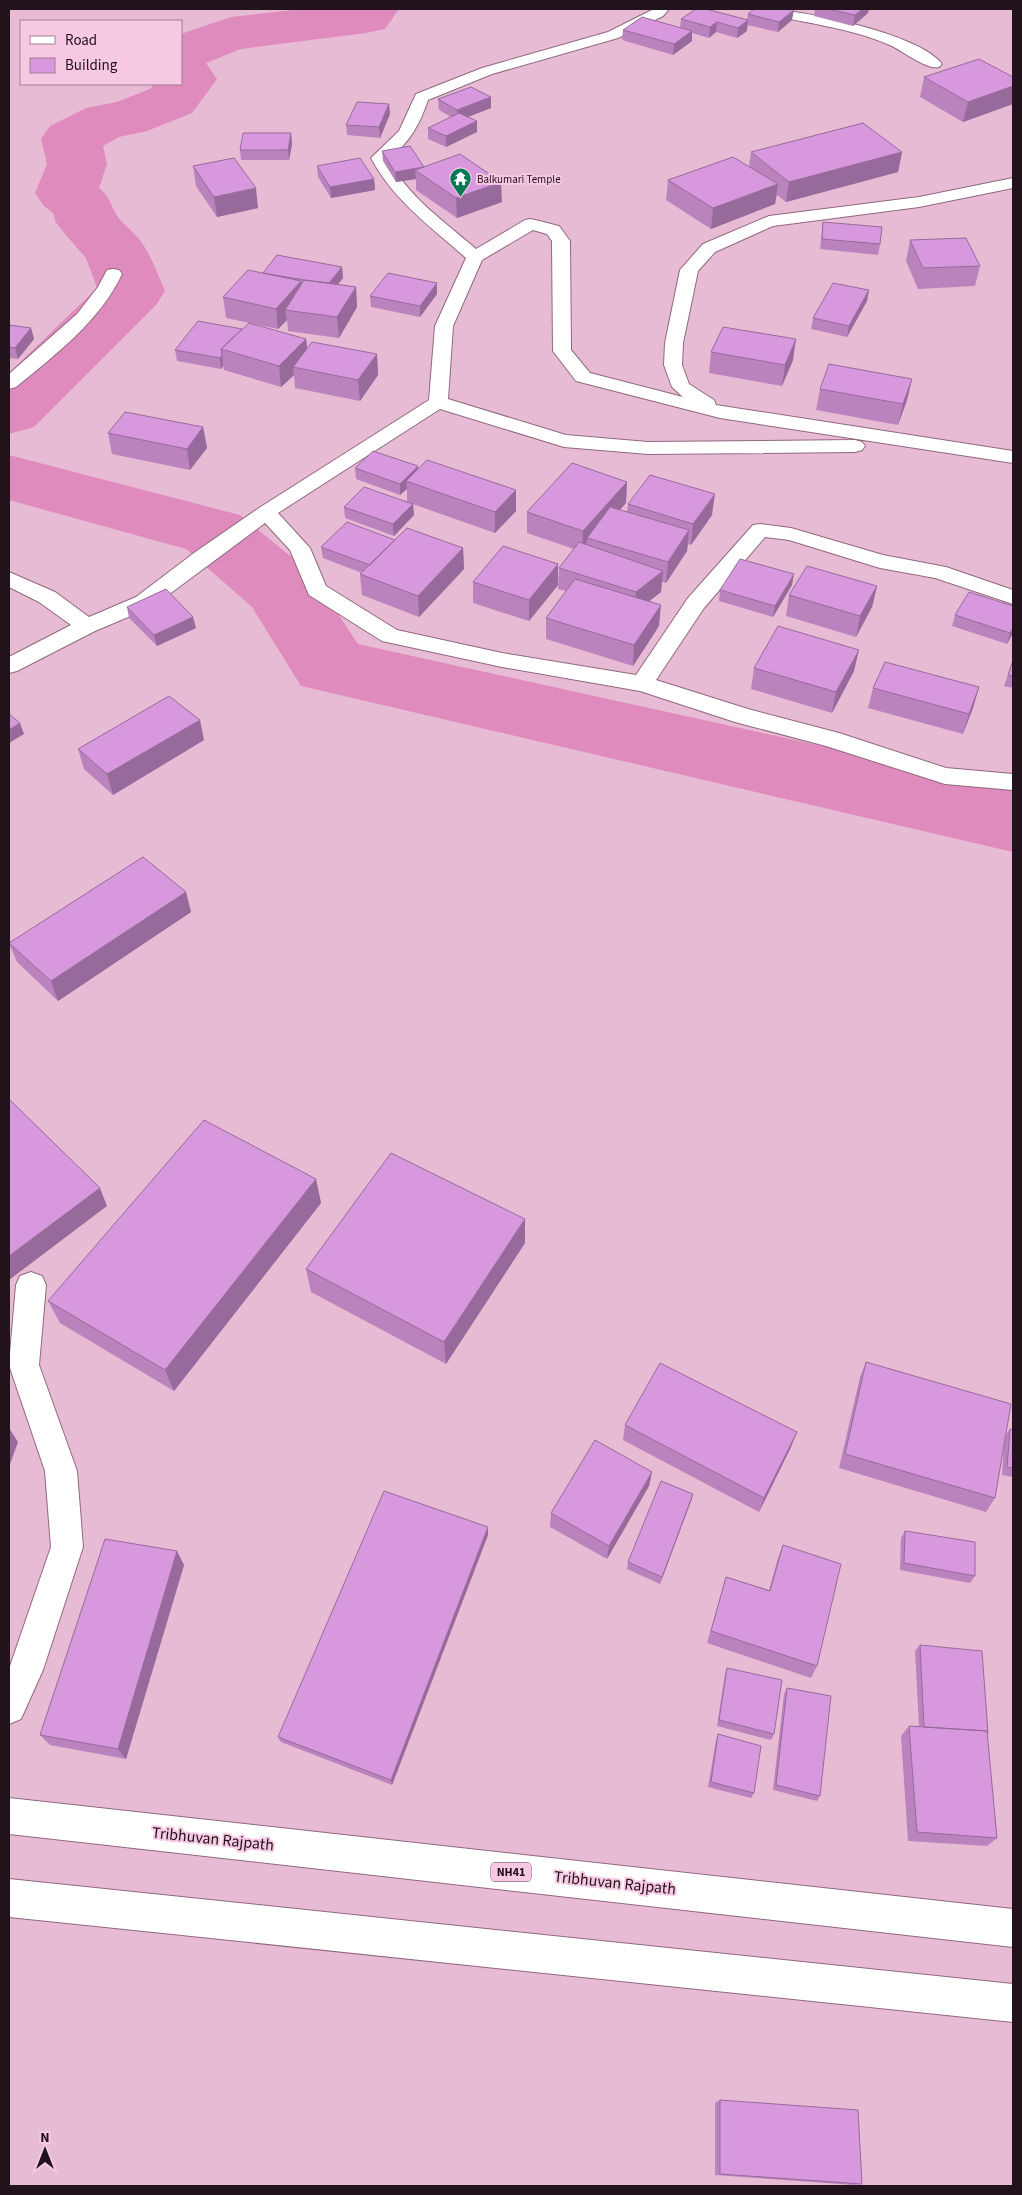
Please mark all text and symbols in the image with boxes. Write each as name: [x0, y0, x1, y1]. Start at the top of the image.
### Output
legend: [20, 20, 182, 85]
text: Road: [65, 30, 97, 51]
text: Building: [65, 55, 118, 76]
temple icon: Balkumari Temple: [449, 167, 473, 198]
place label: Balkumari Temple: [477, 172, 561, 187]
street label: Tribhuvan Rajpath: [151, 1822, 275, 1856]
road number: NH41: [491, 1862, 531, 1881]
street label: Tribhuvan Rajpath: [553, 1866, 677, 1900]
north arrow: [20, 2125, 70, 2175]
text: N: [40, 2128, 50, 2148]

